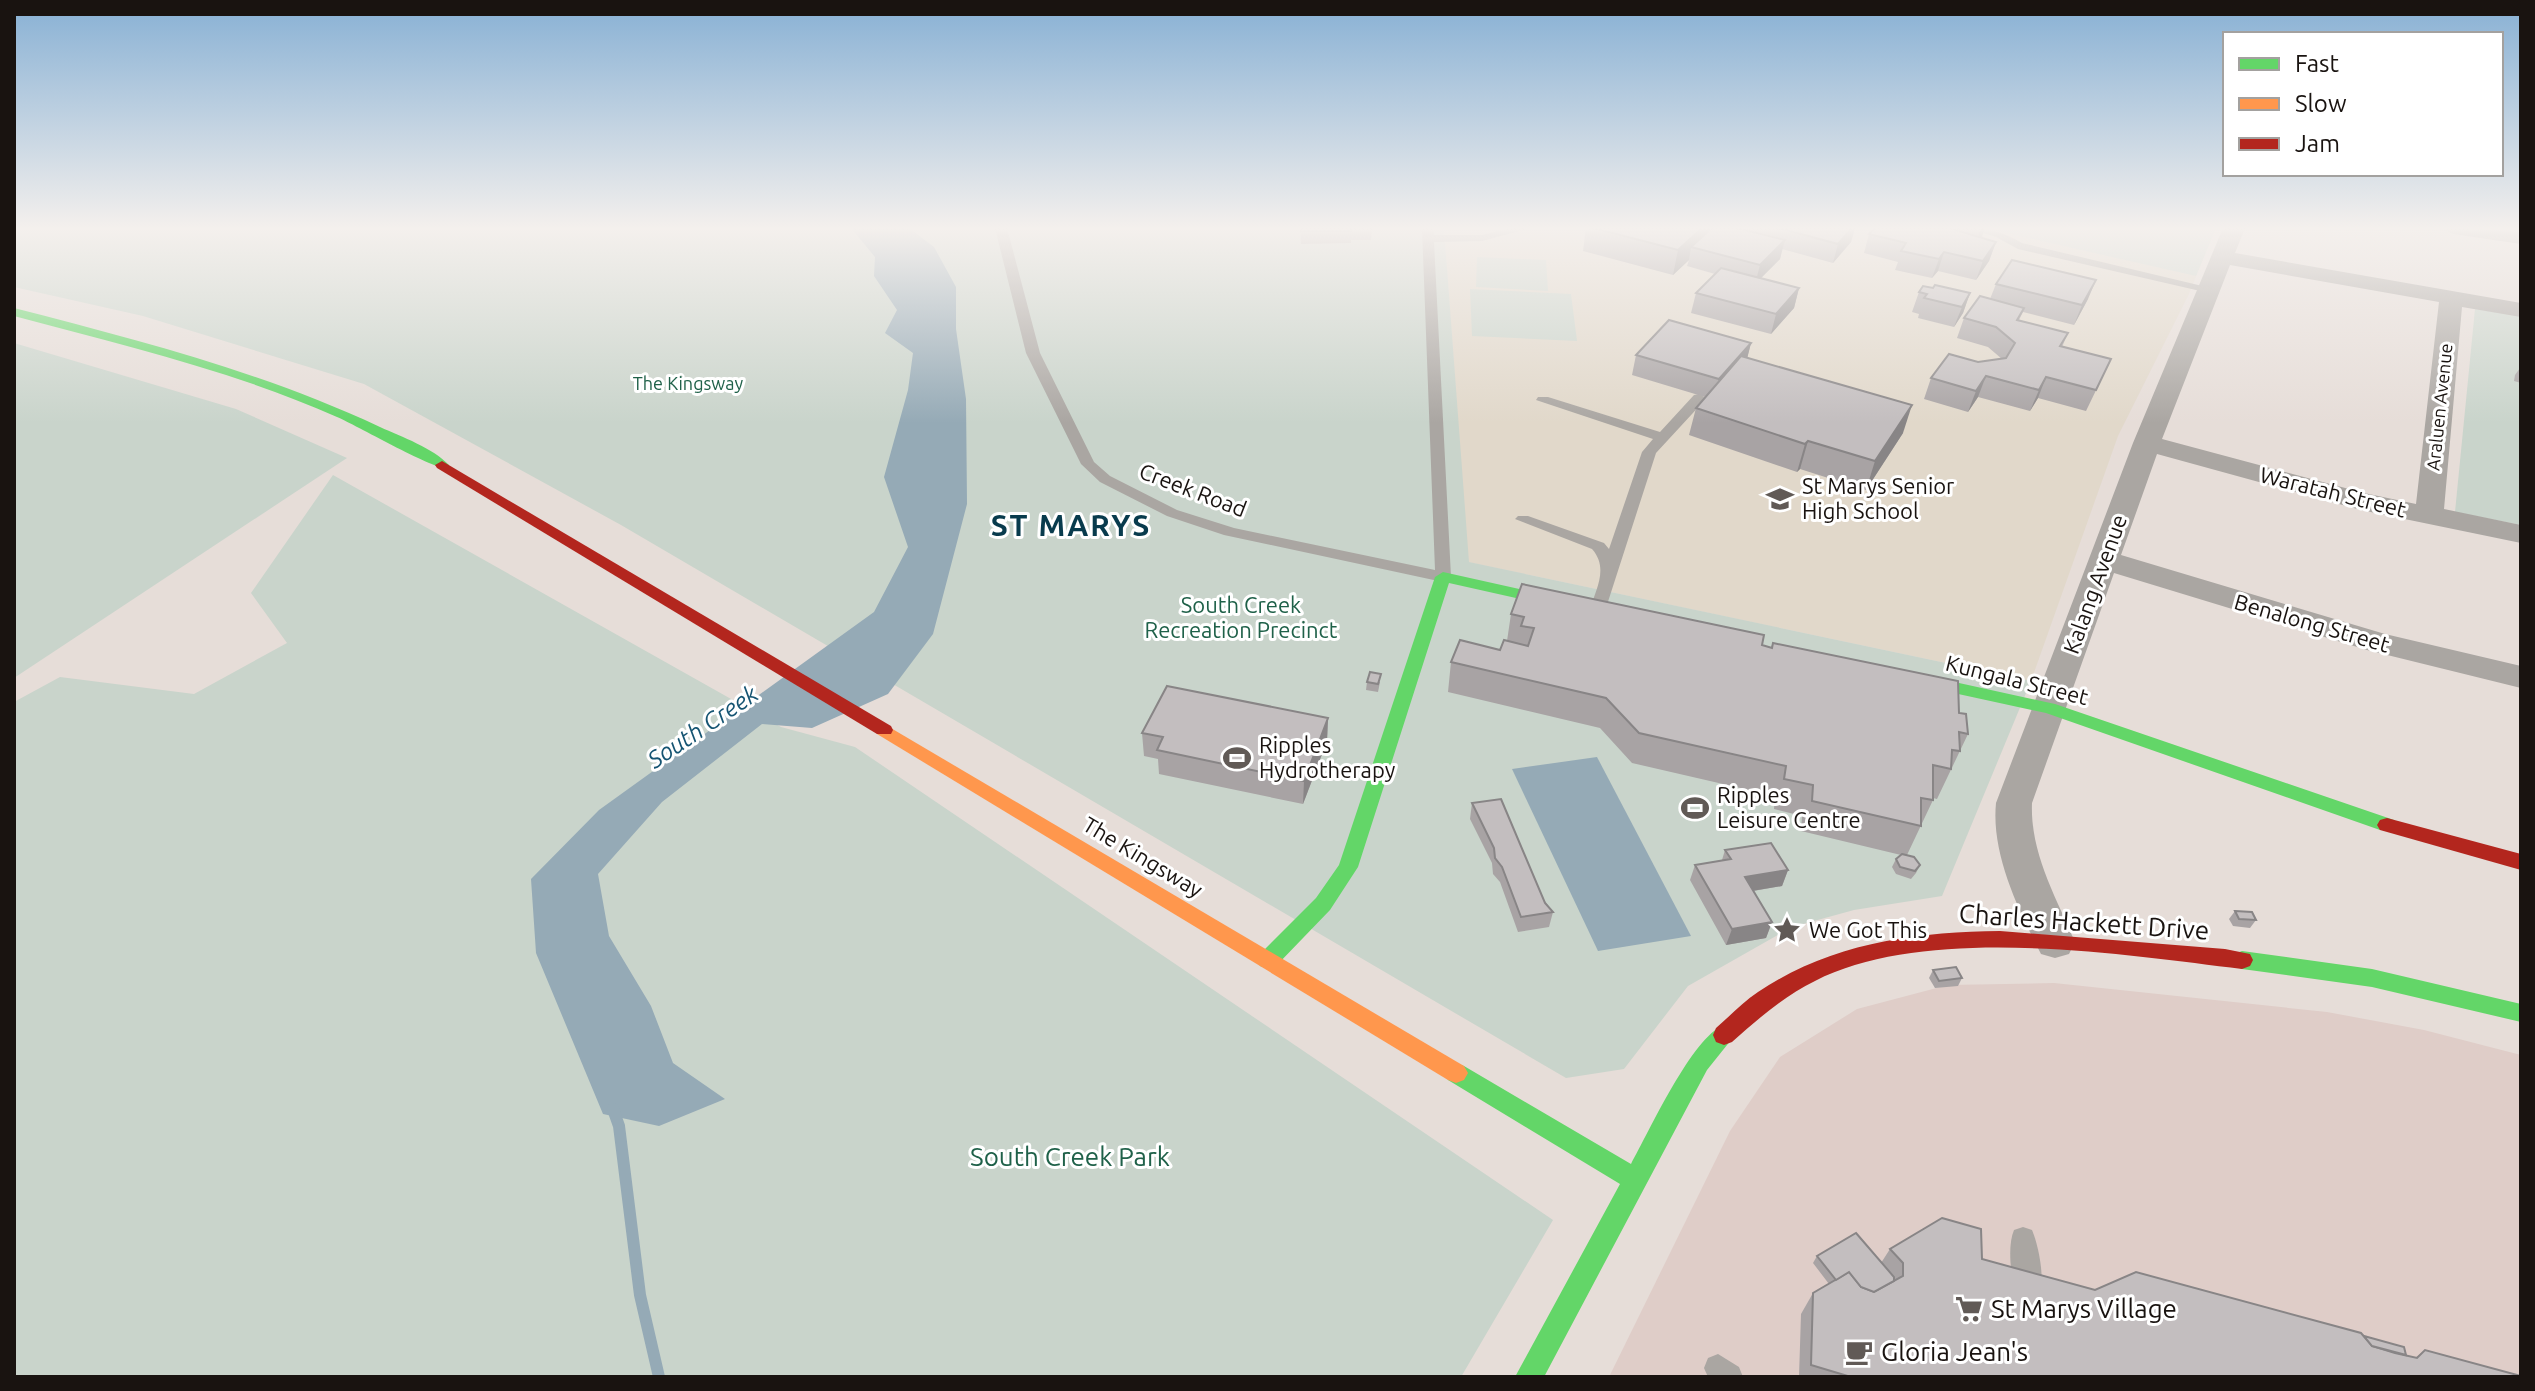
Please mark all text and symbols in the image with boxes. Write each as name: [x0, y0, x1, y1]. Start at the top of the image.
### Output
legend: [2223, 32, 2503, 176]
text: Fast: [2295, 50, 2339, 77]
text: Slow: [2295, 90, 2347, 117]
text: Jam: [2295, 130, 2340, 157]
street label: Araluen Avenue: [2422, 342, 2456, 471]
park label: The Kingsway: [633, 373, 743, 393]
street label: Creek Road: [1136, 458, 1250, 521]
street label: Waratah Street: [2257, 461, 2409, 522]
place label: St Marys Senior High School: [1802, 473, 1955, 523]
school or university icon: St Marys Senior High School: [1765, 484, 1795, 514]
district label: ST MARYS: [991, 508, 1151, 542]
street label: Kalang Avenue: [2058, 511, 2131, 657]
street label: Benalong Street: [2232, 588, 2393, 657]
park label: South Creek Recreation Precinct: [1145, 592, 1338, 642]
street label: Kungala Street: [1943, 650, 2091, 709]
water label: South Creek: [642, 680, 763, 774]
place label: Ripples Hydrotherapy: [1259, 732, 1396, 782]
sports icon: Ripples Hydrotherapy: [1222, 743, 1252, 773]
place label: Ripples Leisure Centre: [1717, 782, 1861, 832]
sports icon: Ripples Leisure Centre: [1680, 793, 1710, 823]
street label: The Kingsway: [1079, 811, 1208, 902]
street label: Charles Hackett Drive: [1958, 898, 2210, 945]
place icon: We Got This: [1772, 915, 1802, 945]
place label: We Got This: [1809, 917, 1927, 942]
park label: South Creek Park: [970, 1142, 1170, 1171]
supermarket icon: St Marys Village: [1954, 1294, 1984, 1324]
place label: St Marys Village: [1991, 1294, 2177, 1323]
cafe icon: Gloria Jean's: [1844, 1337, 1874, 1367]
place label: Gloria Jean's: [1881, 1337, 2028, 1366]

